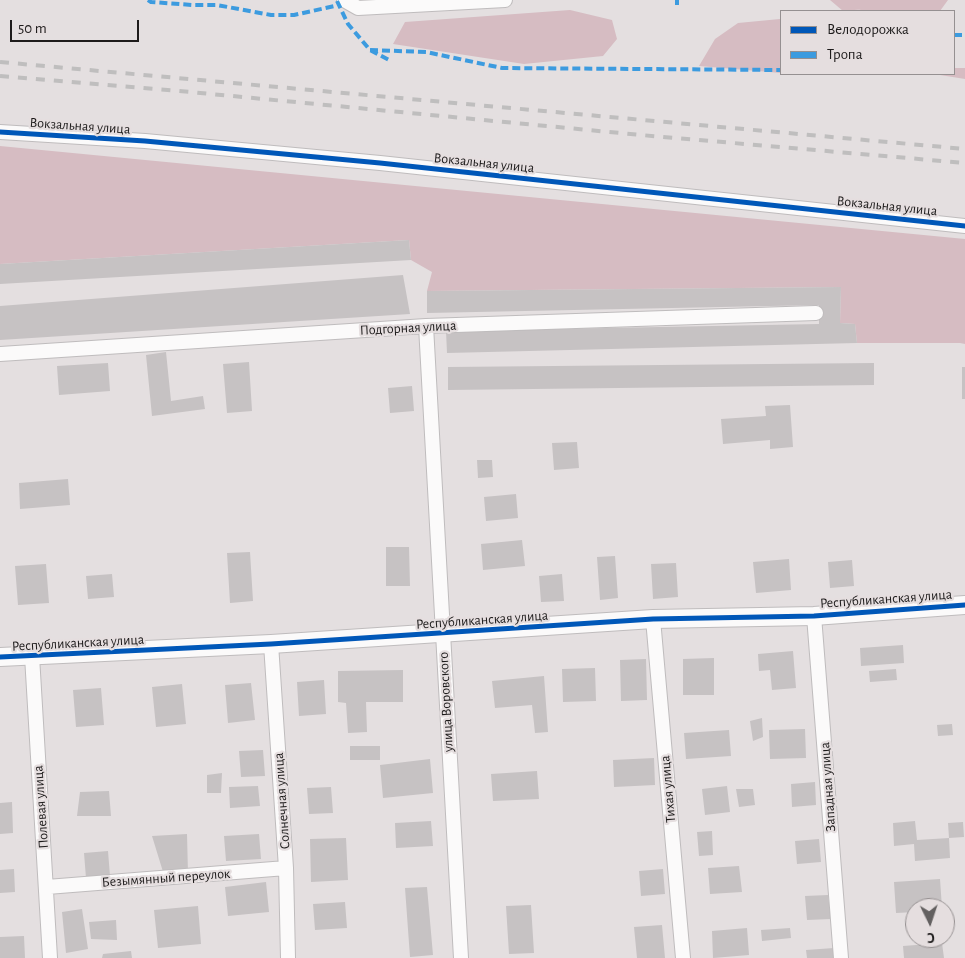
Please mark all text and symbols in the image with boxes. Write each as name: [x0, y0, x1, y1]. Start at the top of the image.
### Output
scale bar: [12, 10, 141, 42]
legend: [780, 10, 955, 75]
text: 50 m: [18, 21, 47, 36]
text: Велодорожка: [827, 22, 909, 37]
text: Тропа: [827, 47, 863, 62]
street label: Вокзальная улица: [29, 114, 131, 138]
street label: Вокзальная улица: [433, 149, 535, 177]
street label: Вокзальная улица: [836, 192, 938, 220]
street label: Подгорная улица: [359, 317, 457, 339]
street label: Республиканская улица: [819, 586, 953, 612]
street label: Республиканская улица: [415, 607, 549, 633]
street label: Республиканская улица: [11, 631, 145, 655]
street label: улица Воровского: [435, 652, 457, 752]
street label: Западная улица: [816, 742, 840, 832]
street label: Солнечная улица: [270, 752, 294, 850]
street label: Тихая улица: [657, 755, 679, 823]
street label: Полевая улица: [30, 765, 52, 849]
street label: Безымянный переулок: [101, 865, 231, 891]
north arrow: [905, 898, 955, 948]
text: С: [927, 930, 935, 944]

